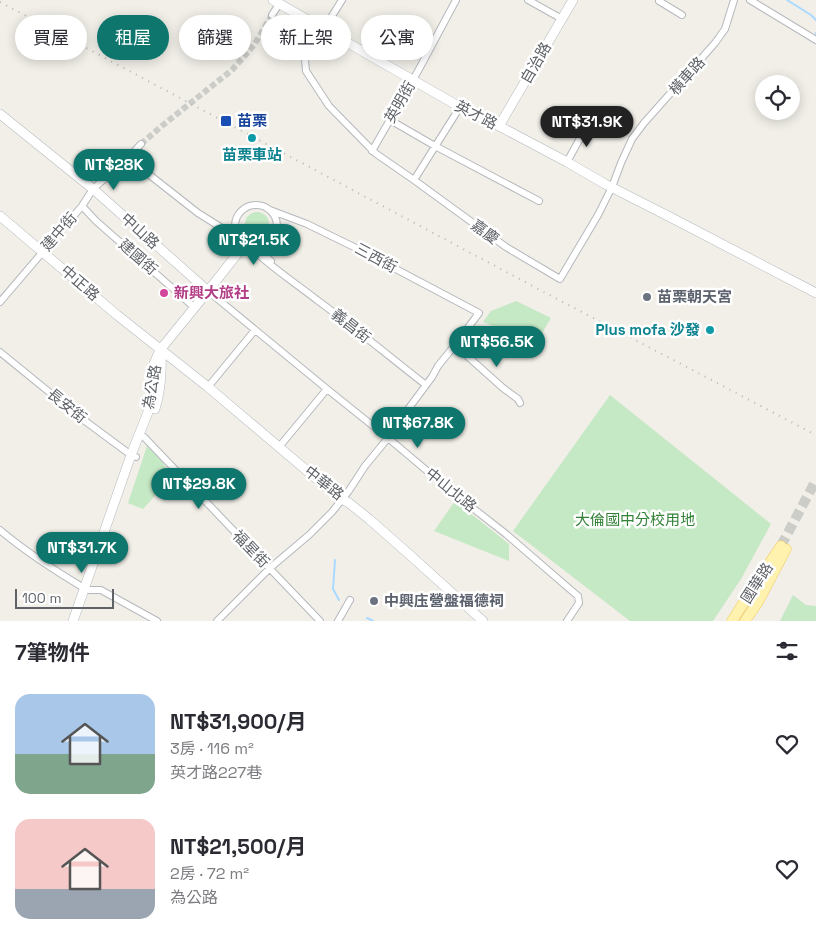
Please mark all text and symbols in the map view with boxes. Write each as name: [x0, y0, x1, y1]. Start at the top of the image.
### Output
chip: 買屋: [15, 15, 87, 60]
chip: 租屋: [97, 15, 169, 60]
chip: 篩選: [179, 15, 251, 60]
chip: 新上架: [261, 15, 351, 60]
chip: 公寓: [361, 15, 433, 60]
street label: 自治路: [516, 39, 555, 87]
street label: 橫車路: [665, 53, 709, 99]
map controls: [755, 75, 800, 120]
button: locate: [755, 75, 800, 120]
street label: 英明街: [380, 78, 419, 126]
street label: 英才路: [452, 96, 501, 133]
pin: NT$31.9K: [535, 106, 639, 148]
place label: 苗栗: [237, 111, 267, 130]
text: NT$31.9K: [551, 111, 623, 132]
marker: 苗栗: [219, 114, 233, 128]
marker: 苗栗車站: [246, 132, 258, 144]
place label: 苗栗車站: [222, 145, 282, 164]
pin: NT$28K: [73, 148, 155, 191]
text: NT$28K: [85, 154, 143, 175]
street label: 建中街: [37, 208, 81, 255]
street label: 中山路: [117, 209, 163, 253]
street label: 嘉慶: [468, 215, 503, 248]
pin: NT$21.5K: [202, 224, 306, 266]
text: NT$21.5K: [219, 229, 289, 250]
street label: 建國街: [115, 235, 162, 279]
street label: 三西街: [352, 239, 401, 277]
street label: 中正路: [57, 261, 104, 305]
place label: 新興大旅社: [174, 283, 249, 302]
marker: 新興大旅社: [158, 287, 170, 299]
place label: 苗栗朝天宮: [657, 287, 732, 306]
marker: 苗栗朝天宮: [641, 291, 653, 303]
street label: 義昌街: [328, 304, 375, 347]
place label: Plus mofa 沙發: [595, 320, 700, 339]
marker: Plus mofa 沙發: [704, 324, 716, 336]
pin: NT$56.5K: [445, 326, 549, 368]
text: NT$56.5K: [460, 331, 534, 352]
street label: 為公路: [138, 363, 165, 411]
street label: 長安街: [44, 384, 91, 427]
pin: NT$67.8K: [366, 406, 470, 449]
text: NT$67.8K: [382, 412, 454, 433]
street label: 中華路: [301, 461, 348, 504]
street label: 中山北路: [422, 463, 481, 516]
pin: NT$29.8K: [147, 468, 251, 510]
text: NT$29.8K: [162, 473, 236, 494]
park label: 大倫國中分校用地: [575, 510, 695, 529]
street label: 福星街: [229, 526, 274, 571]
pin: NT$31.7K: [30, 532, 134, 574]
text: NT$31.7K: [47, 537, 117, 558]
street label: 國華路: [736, 559, 777, 607]
scale bar: [15, 586, 114, 609]
text: 100 m: [22, 589, 61, 607]
place label: 中興庒營盤福德祠: [384, 591, 504, 610]
marker: 中興庒營盤福德祠: [368, 595, 380, 607]
icon: filters: [773, 637, 801, 665]
text: 7筆物件: [15, 639, 90, 666]
text: NT$31,900/月: [170, 708, 307, 735]
icon: home: [55, 714, 115, 774]
icon: heart: [773, 730, 801, 758]
text: 3房 · 116 m²: [170, 738, 254, 759]
text: 英才路227巷: [170, 762, 262, 783]
text: NT$21,500/月: [170, 833, 306, 860]
icon: home: [55, 839, 115, 899]
icon: heart: [773, 855, 801, 883]
text: 2房 · 72 m²: [170, 863, 249, 884]
text: 為公路: [170, 887, 218, 908]

